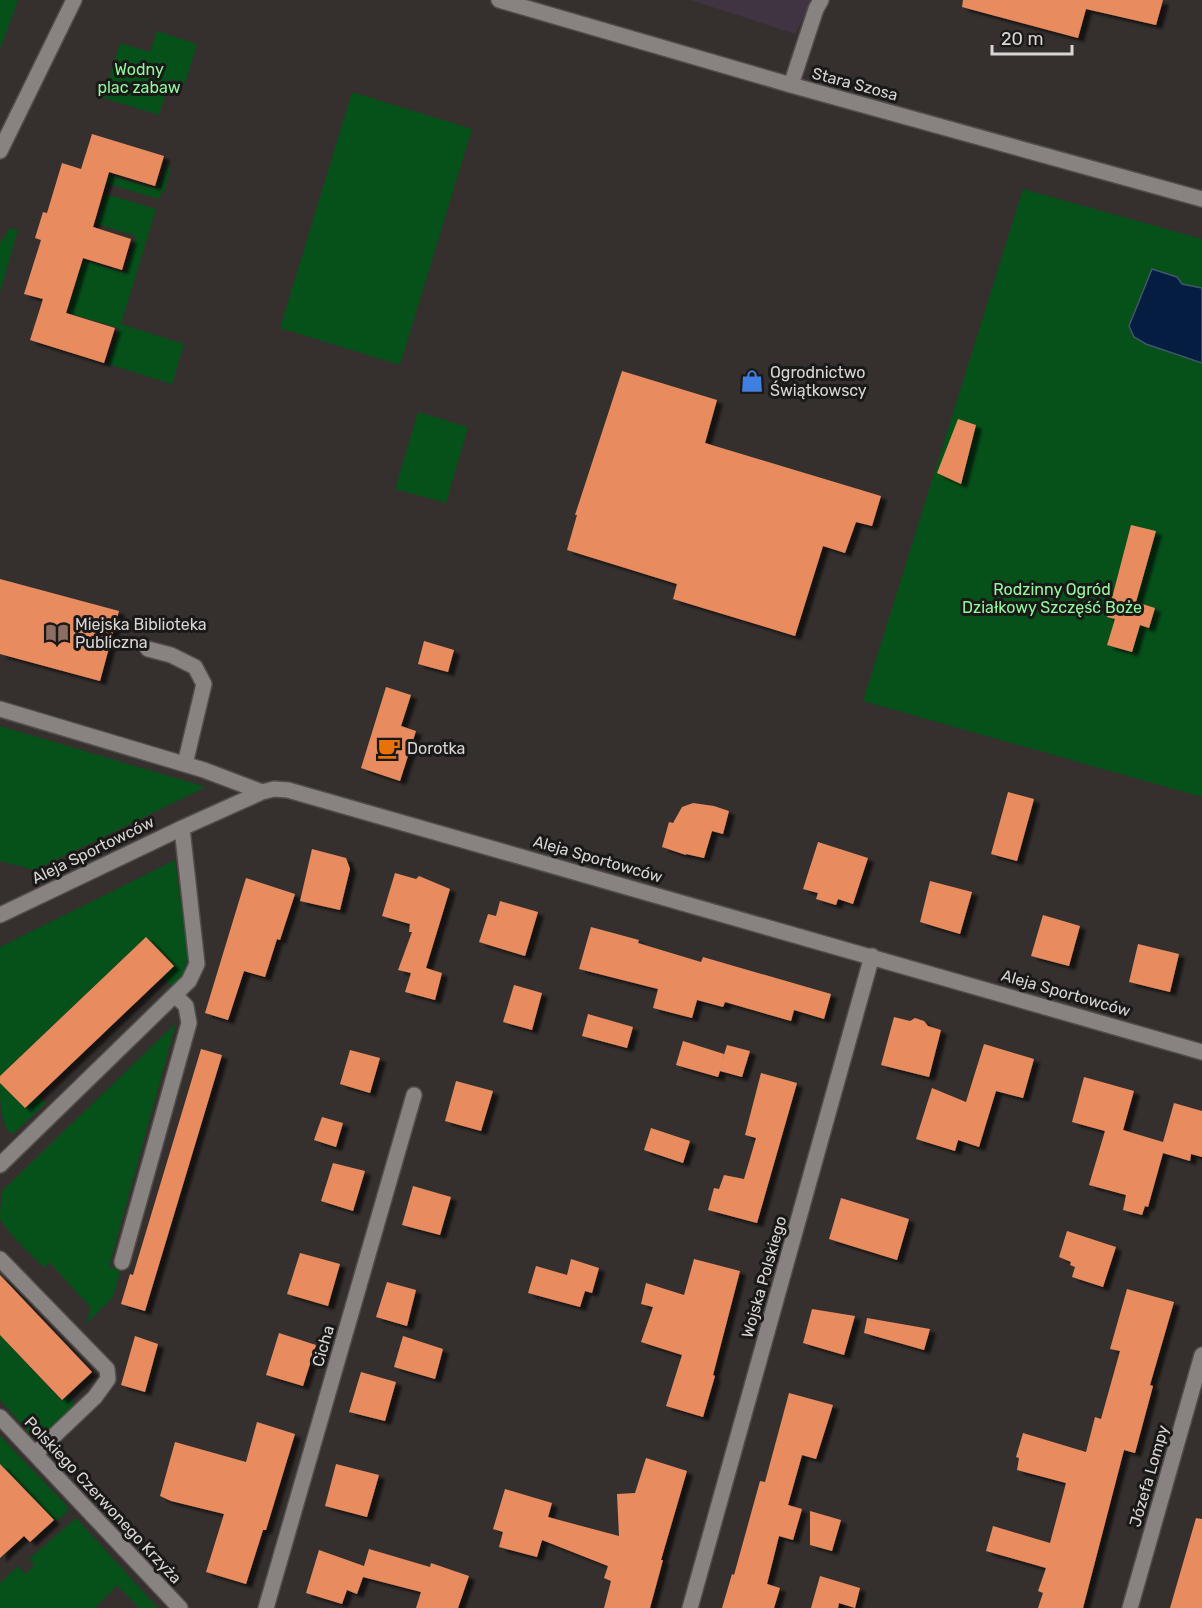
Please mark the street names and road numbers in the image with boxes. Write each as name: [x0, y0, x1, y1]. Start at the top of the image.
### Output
street label: Stara Szosa: [810, 63, 900, 105]
street label: Aleja Sportowców: [29, 812, 157, 888]
street label: Aleja Sportowców: [531, 831, 665, 887]
street label: Aleja Sportowców: [999, 965, 1133, 1021]
street label: Wojska Polskiego: [738, 1214, 790, 1340]
street label: Cicha: [308, 1323, 338, 1369]
street label: Polskiego Czerwonego Krzyża: [20, 1412, 186, 1588]
street label: Józefa Lompy: [1125, 1423, 1173, 1529]

